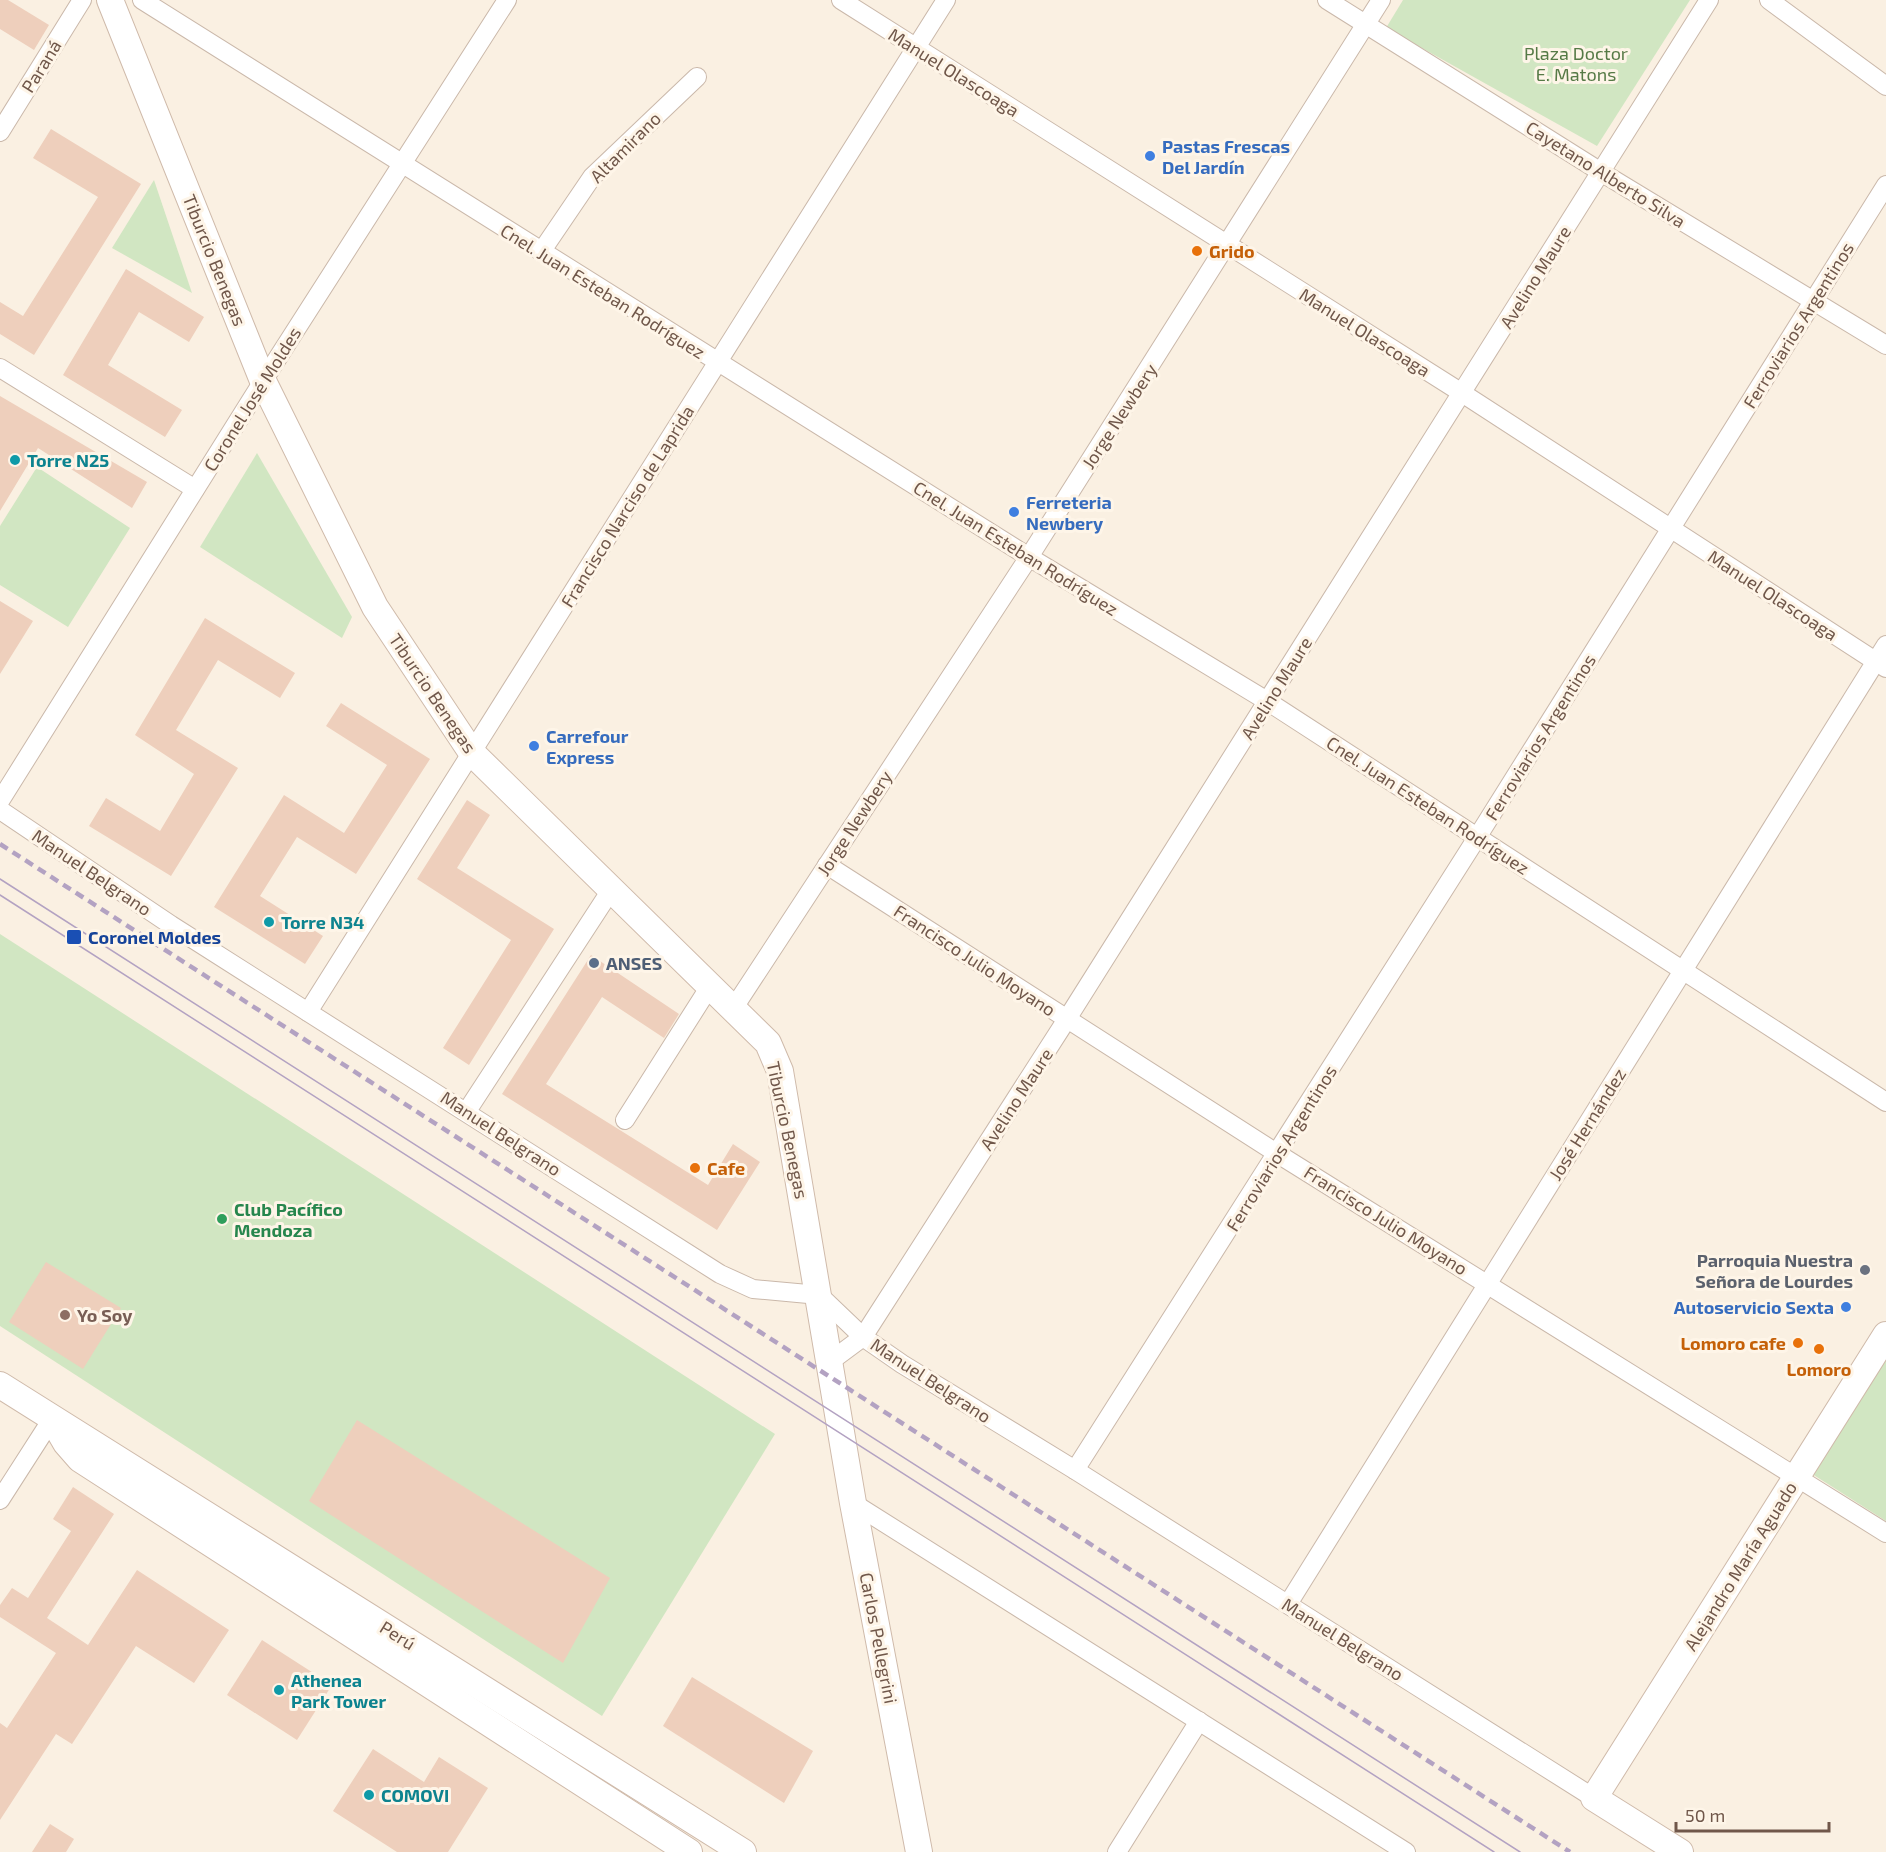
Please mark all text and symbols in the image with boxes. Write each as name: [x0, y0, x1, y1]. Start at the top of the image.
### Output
street label: Manuel Olascoaga: [885, 23, 1023, 121]
street label: Paraná: [16, 36, 66, 96]
park label: Plaza Doctor E. Matons: [1524, 42, 1628, 85]
street label: Altamirano: [585, 107, 665, 187]
street label: Cayetano Alberto Silva: [1522, 116, 1690, 232]
place label: Pastas Frescas Del Jardín: [1162, 135, 1290, 178]
marker: Pastas Frescas Del Jardín: [1143, 149, 1157, 163]
street label: Tiburcio Benegas: [179, 191, 251, 329]
street label: Cnel. Juan Esteban Rodríguez: [497, 219, 709, 363]
street label: Avelino Maure: [1495, 222, 1575, 332]
street label: Ferroviarios Argentinos: [1738, 238, 1858, 412]
place label: Grido: [1209, 240, 1255, 262]
marker: Grido: [1190, 244, 1204, 258]
street label: Manuel Olascoaga: [1296, 283, 1434, 381]
street label: Coronel José Moldes: [199, 323, 305, 475]
street label: Jorge Newbery: [1077, 359, 1161, 473]
street label: Francisco Narciso de Laprida: [556, 401, 698, 611]
place label: Torre N25: [27, 449, 109, 471]
marker: Torre N25: [8, 453, 22, 467]
street label: Cnel. Juan Esteban Rodríguez: [910, 476, 1122, 620]
place label: Ferreteria Newbery: [1026, 491, 1112, 534]
marker: Ferreteria Newbery: [1007, 505, 1021, 519]
street label: Manuel Olascoaga: [1704, 545, 1842, 645]
street label: Tiburcio Benegas: [385, 629, 481, 757]
street label: Avelino Maure: [1236, 633, 1316, 743]
street label: Ferroviarios Argentinos: [1480, 650, 1600, 824]
place label: Carrefour Express: [546, 725, 629, 768]
street label: Cnel. Juan Esteban Rodríguez: [1323, 731, 1533, 879]
marker: Carrefour Express: [527, 739, 541, 753]
street label: Jorge Newbery: [812, 766, 896, 880]
street label: Manuel Belgrano: [28, 824, 156, 920]
street label: Francisco Julio Moyano: [890, 900, 1060, 1020]
place label: Torre N34: [281, 911, 365, 933]
marker: Torre N34: [262, 915, 276, 929]
place label: Coronel Moldes: [88, 926, 221, 948]
marker: Coronel Moldes: [65, 928, 83, 946]
place label: ANSES: [606, 952, 662, 974]
marker: ANSES: [587, 956, 601, 970]
street label: Avelino Maure: [975, 1044, 1057, 1154]
street label: Tiburcio Benegas: [763, 1059, 813, 1201]
street label: Ferroviarios Argentinos: [1221, 1061, 1341, 1235]
street label: José Hernández: [1544, 1064, 1630, 1184]
street label: Manuel Belgrano: [437, 1086, 565, 1180]
place label: Cafe: [707, 1157, 745, 1179]
marker: Cafe: [688, 1161, 702, 1175]
street label: Francisco Julio Moyano: [1300, 1161, 1472, 1279]
place label: Club Pacífico Mendoza: [234, 1198, 343, 1241]
marker: Club Pacífico Mendoza: [215, 1212, 229, 1226]
place label: Parroquia Nuestra Señora de Lourdes: [1695, 1249, 1853, 1292]
marker: Parroquia Nuestra Señora de Lourdes: [1858, 1263, 1872, 1277]
place label: Autoservicio Sexta: [1674, 1296, 1834, 1318]
marker: Autoservicio Sexta: [1839, 1300, 1853, 1314]
place label: Yo Soy: [77, 1304, 133, 1326]
marker: Yo Soy: [58, 1308, 72, 1322]
place label: Lomoro cafe: [1680, 1332, 1786, 1354]
street label: Manuel Belgrano: [867, 1333, 995, 1427]
marker: Lomoro cafe: [1791, 1336, 1805, 1350]
marker: Lomoro: [1812, 1342, 1826, 1356]
place label: Lomoro: [1787, 1358, 1851, 1380]
street label: Alejandro María Aguado: [1679, 1477, 1801, 1655]
street label: Carlos Pellegrini: [855, 1570, 903, 1706]
street label: Manuel Belgrano: [1278, 1593, 1408, 1685]
street label: Perú: [376, 1616, 420, 1654]
place label: Athenea Park Tower: [291, 1669, 386, 1712]
marker: Athenea Park Tower: [272, 1683, 286, 1697]
place label: COMOVI: [381, 1784, 449, 1806]
marker: COMOVI: [362, 1788, 376, 1802]
scale bar: [1676, 1795, 1829, 1833]
text: 50 m: [1685, 1804, 1725, 1826]

